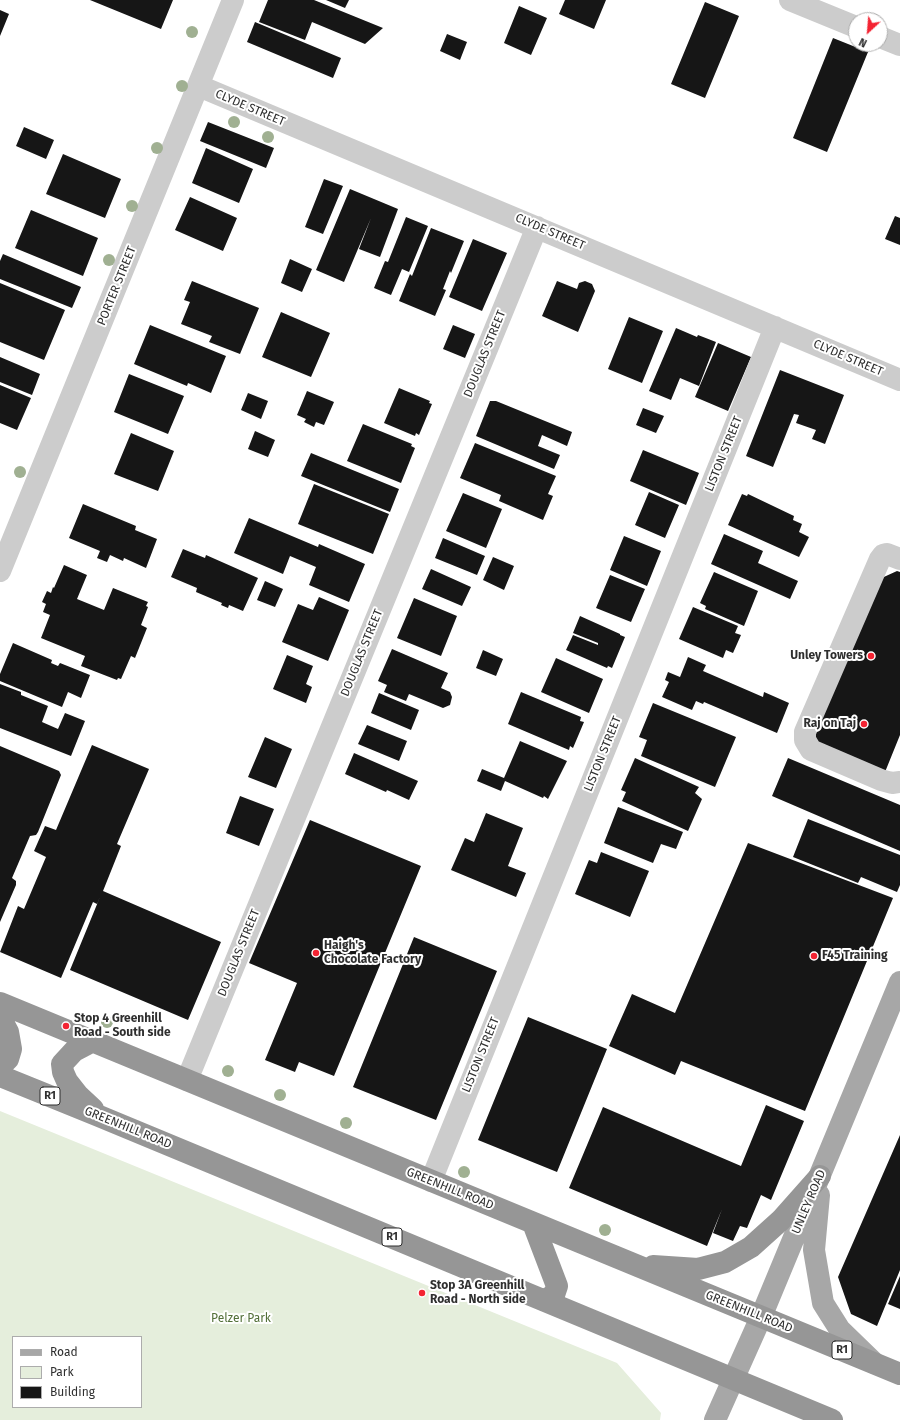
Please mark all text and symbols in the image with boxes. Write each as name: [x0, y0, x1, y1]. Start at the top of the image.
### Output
north arrow: [848, 12, 888, 52]
text: N: [857, 35, 869, 50]
street label: CLYDE STREET: [213, 87, 287, 129]
street label: CLYDE STREET: [513, 211, 587, 253]
street label: PORTER STREET: [95, 244, 139, 328]
street label: DOUGLAS STREET: [461, 308, 509, 400]
street label: CLYDE STREET: [811, 337, 885, 379]
street label: LISTON STREET: [702, 414, 746, 494]
street label: DOUGLAS STREET: [338, 607, 386, 699]
place label: Unley Towers: [790, 649, 863, 663]
marker: Unley Towers: [866, 651, 876, 661]
street label: LISTON STREET: [581, 714, 625, 794]
place label: Raj on Taj: [804, 717, 856, 731]
marker: Raj on Taj: [859, 719, 869, 729]
street label: DOUGLAS STREET: [215, 907, 263, 999]
place label: Haigh's Chocolate Factory: [324, 939, 421, 967]
marker: Haigh's Chocolate Factory: [311, 948, 321, 958]
place label: F45 Training: [822, 949, 888, 963]
marker: F45 Training: [809, 951, 819, 961]
place label: Stop 4 Greenhill Road - South side: [74, 1012, 171, 1040]
street label: LISTON STREET: [459, 1015, 503, 1095]
marker: Stop 4 Greenhill Road - South side: [61, 1021, 71, 1031]
road number: R1: [40, 1087, 60, 1105]
street label: GREENHILL ROAD: [82, 1104, 174, 1152]
street label: GREENHILL ROAD: [404, 1165, 496, 1213]
street label: UNLEY ROAD: [789, 1168, 829, 1236]
road number: R1: [382, 1228, 402, 1246]
place label: Stop 3A Greenhill Road - North side: [430, 1279, 526, 1307]
marker: Stop 3A Greenhill Road - North side: [417, 1288, 427, 1298]
street label: GREENHILL ROAD: [703, 1288, 795, 1336]
park label: Pelzer Park: [211, 1312, 271, 1326]
legend: [12, 1336, 142, 1408]
road number: R1: [832, 1341, 852, 1359]
text: Road: [50, 1345, 78, 1359]
text: Park: [50, 1365, 74, 1379]
text: Building: [50, 1385, 95, 1399]

